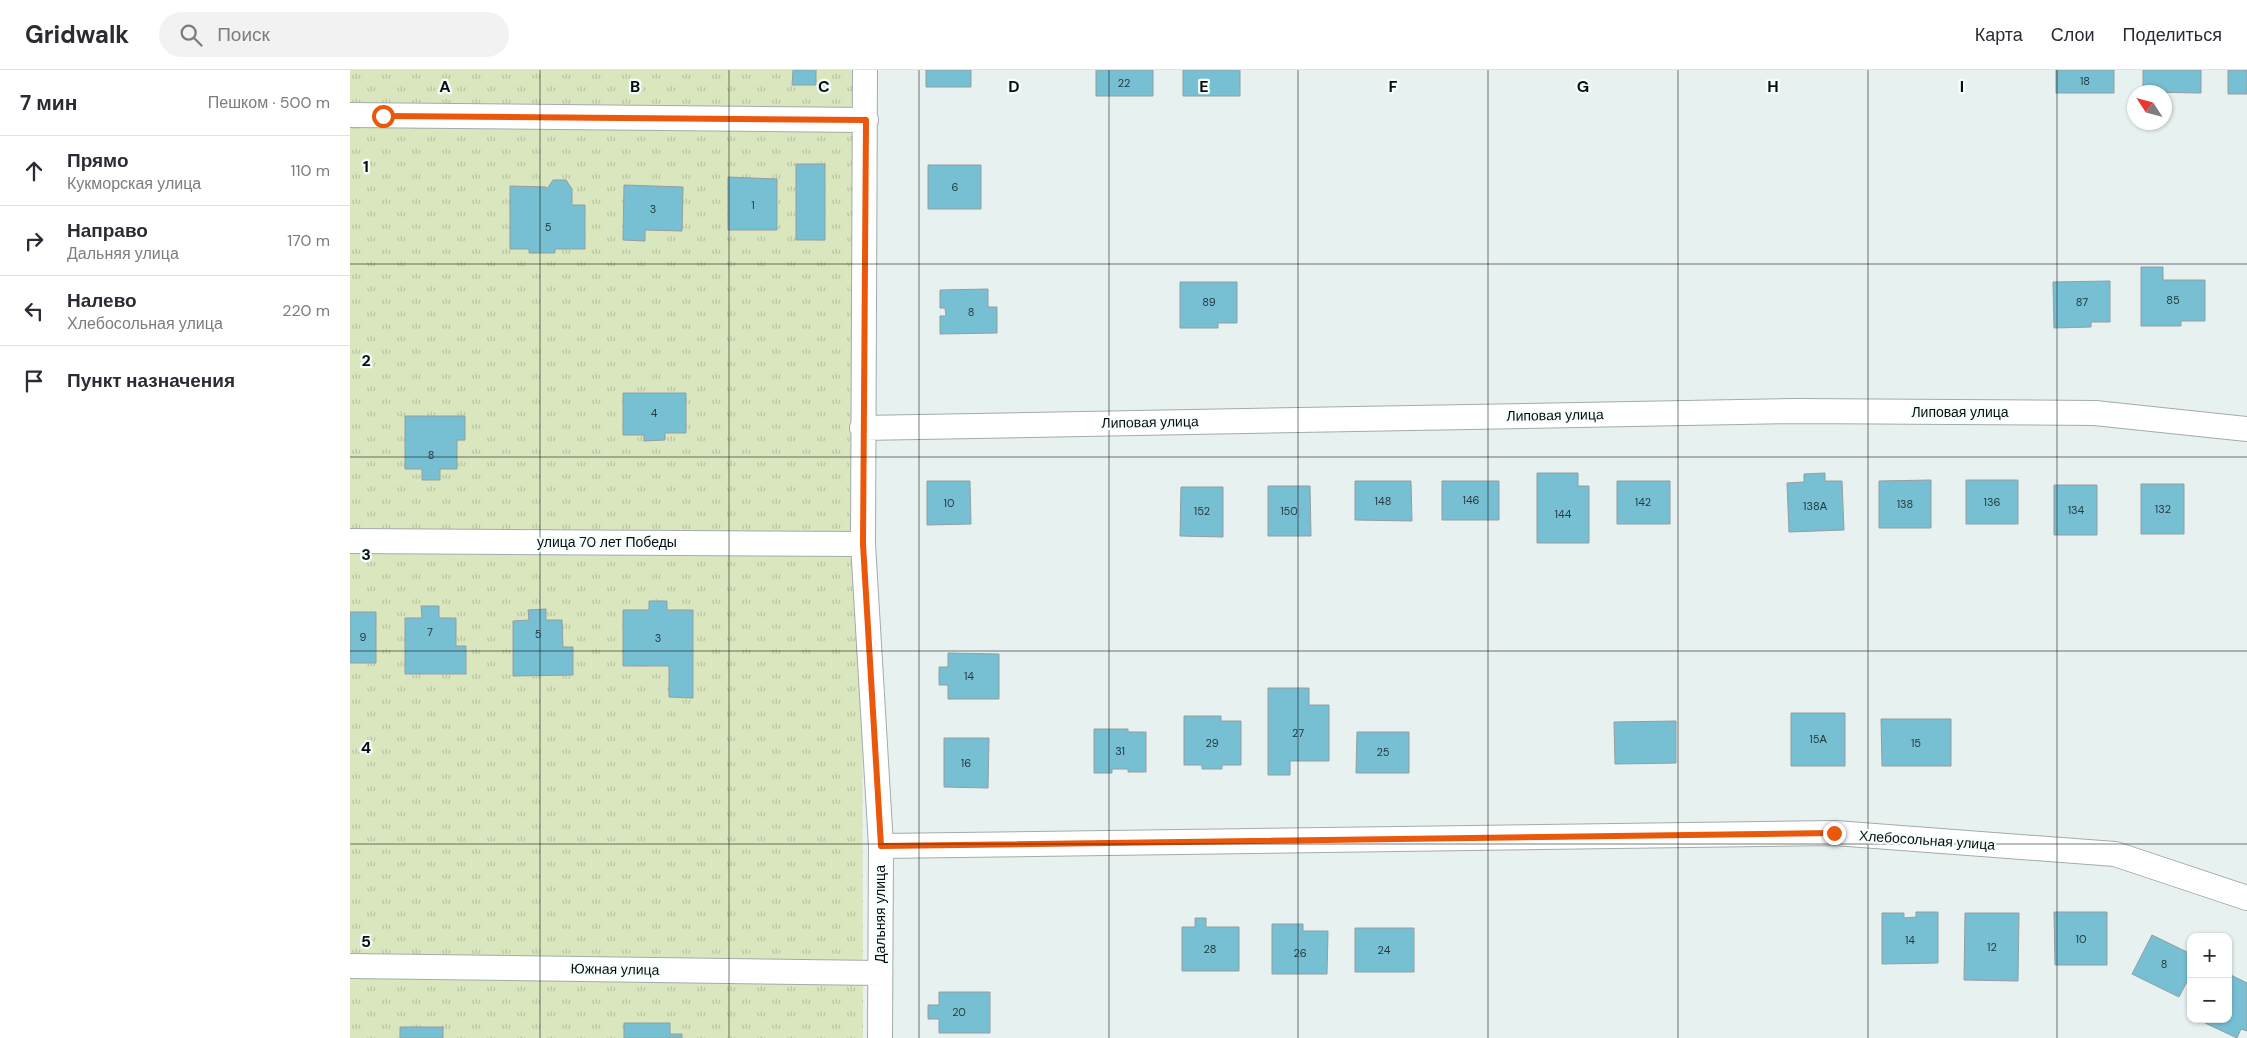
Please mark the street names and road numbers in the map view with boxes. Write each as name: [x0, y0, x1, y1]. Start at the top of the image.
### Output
street label: Липовая улица: [1911, 403, 2009, 421]
street label: Липовая улица: [1506, 405, 1604, 425]
street label: Липовая улица: [1101, 412, 1199, 432]
street label: улица 70 лет Победы: [537, 533, 677, 551]
street label: Хлебосольная улица: [1858, 826, 1996, 854]
street label: Дальняя улица: [871, 865, 889, 963]
street label: Южная улица: [570, 959, 660, 979]

